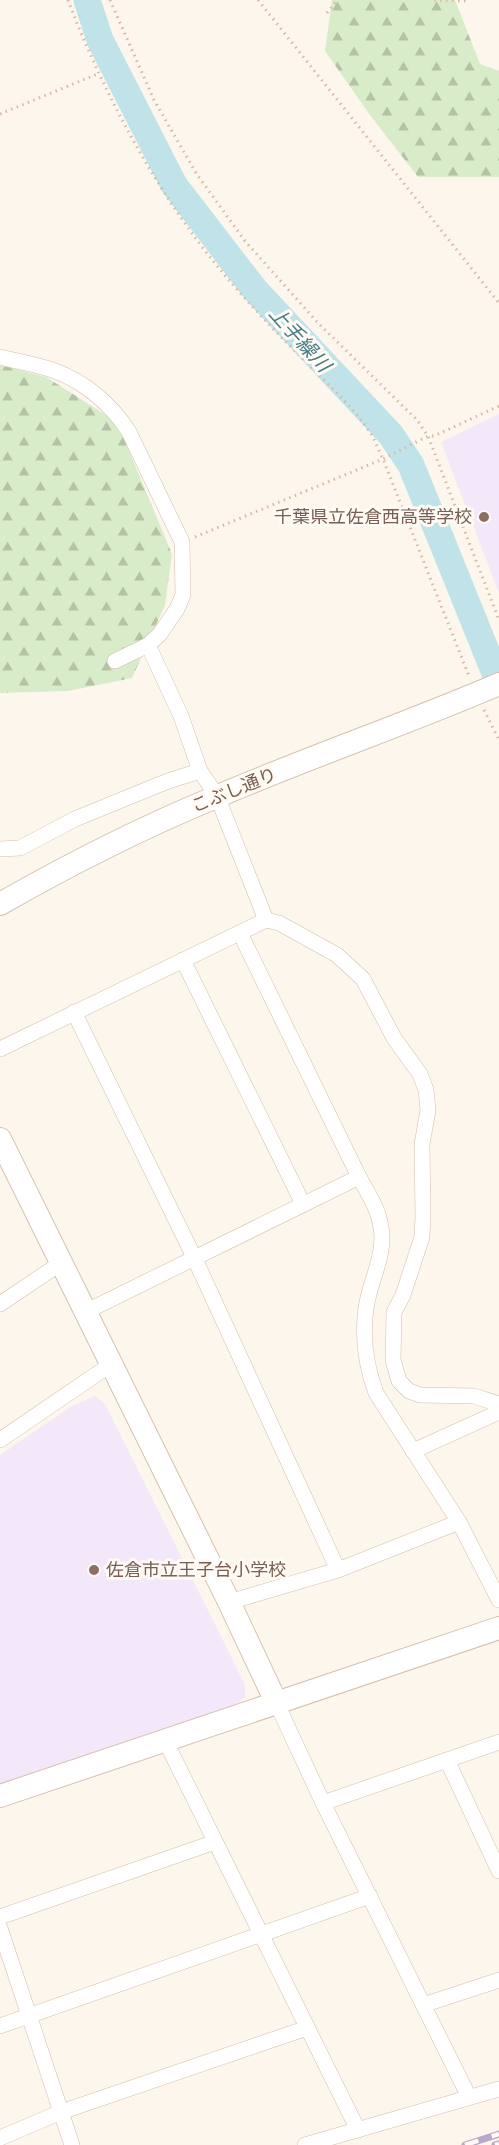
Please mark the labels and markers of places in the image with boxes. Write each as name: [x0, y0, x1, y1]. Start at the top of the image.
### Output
place label: 千葉県立佐倉西高等学校: [274, 506, 472, 527]
marker: 千葉県立佐倉西高等学校: [477, 510, 491, 524]
place label: 佐倉市立王子台小学校: [106, 1559, 286, 1580]
marker: 佐倉市立王子台小学校: [87, 1563, 101, 1577]

